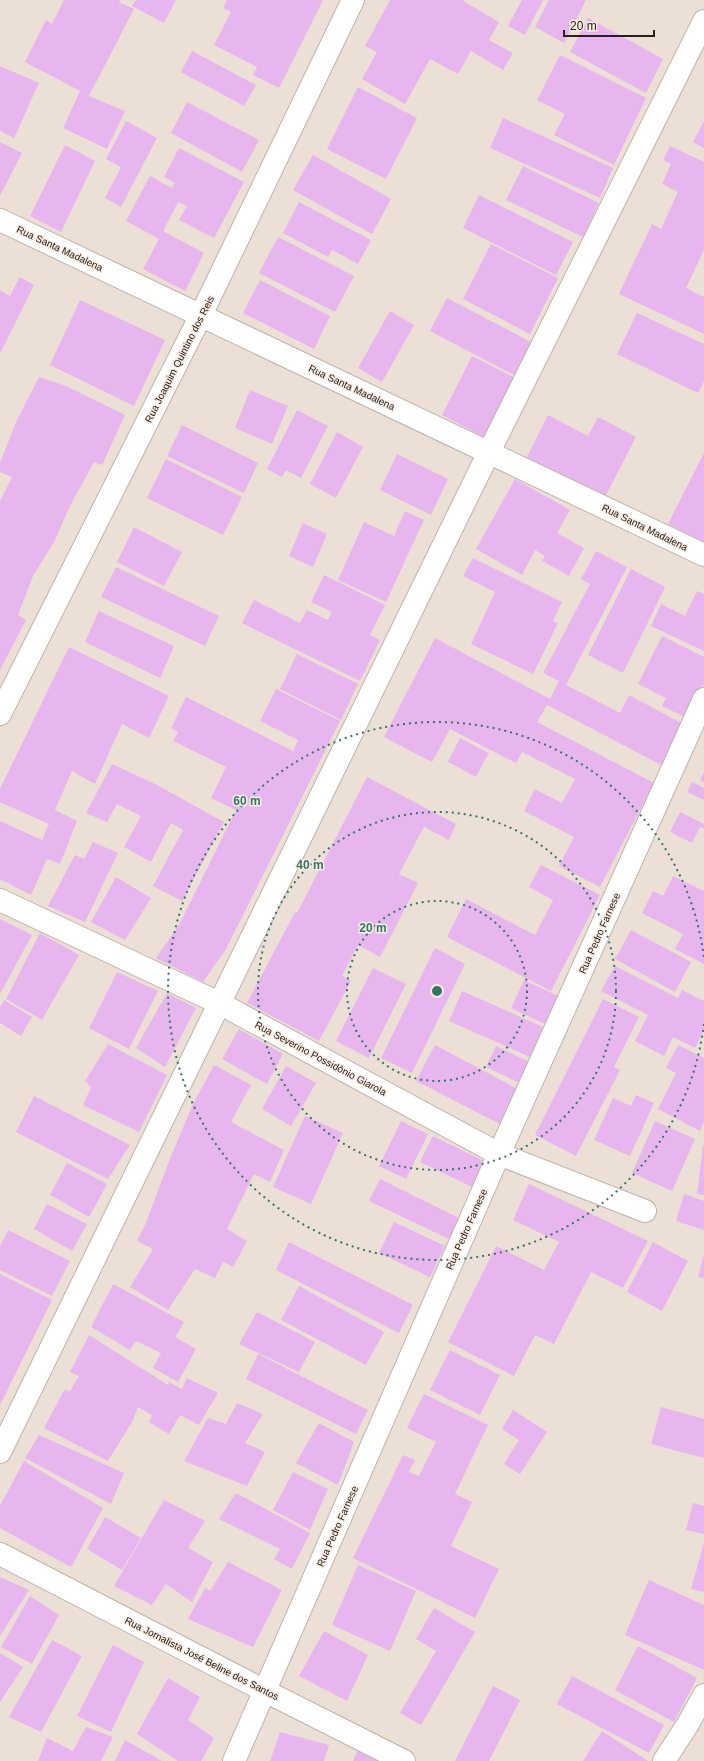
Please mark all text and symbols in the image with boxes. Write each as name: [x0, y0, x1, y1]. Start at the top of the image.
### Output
scale bar: [564, 12, 654, 38]
text: 20 m: [570, 19, 597, 33]
street label: Rua Santa Madalena: [15, 224, 105, 273]
street label: Rua Joaquim Quintino dos Reis: [143, 294, 216, 424]
street label: Rua Santa Madalena: [307, 363, 397, 412]
street label: Rua Santa Madalena: [600, 502, 690, 553]
text: 60 m: [233, 794, 261, 808]
text: 40 m: [296, 858, 324, 872]
street label: Rua Pedro Farnese: [577, 891, 622, 975]
text: 20 m: [359, 921, 387, 935]
centre of rings: [430, 984, 444, 998]
street label: Rua Severino Possidônio Giarola: [253, 1019, 389, 1098]
street label: Rua Pedro Farnese: [444, 1187, 489, 1271]
street label: Rua Pedro Farnese: [315, 1484, 360, 1568]
street label: Rua Jornalista José Beline dos Santos: [123, 1615, 281, 1702]

